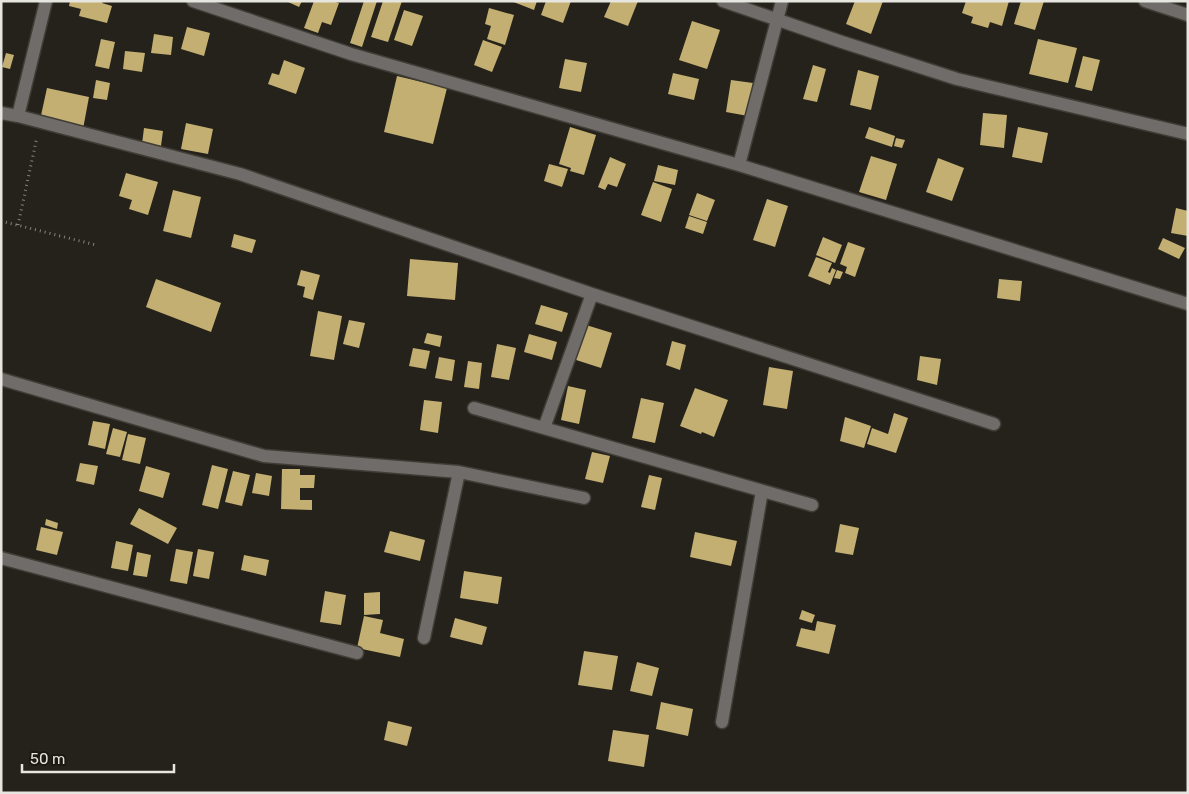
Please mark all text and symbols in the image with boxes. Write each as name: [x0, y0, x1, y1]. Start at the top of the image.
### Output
scale bar: [22, 742, 175, 774]
text: 50 m: [30, 750, 65, 768]

